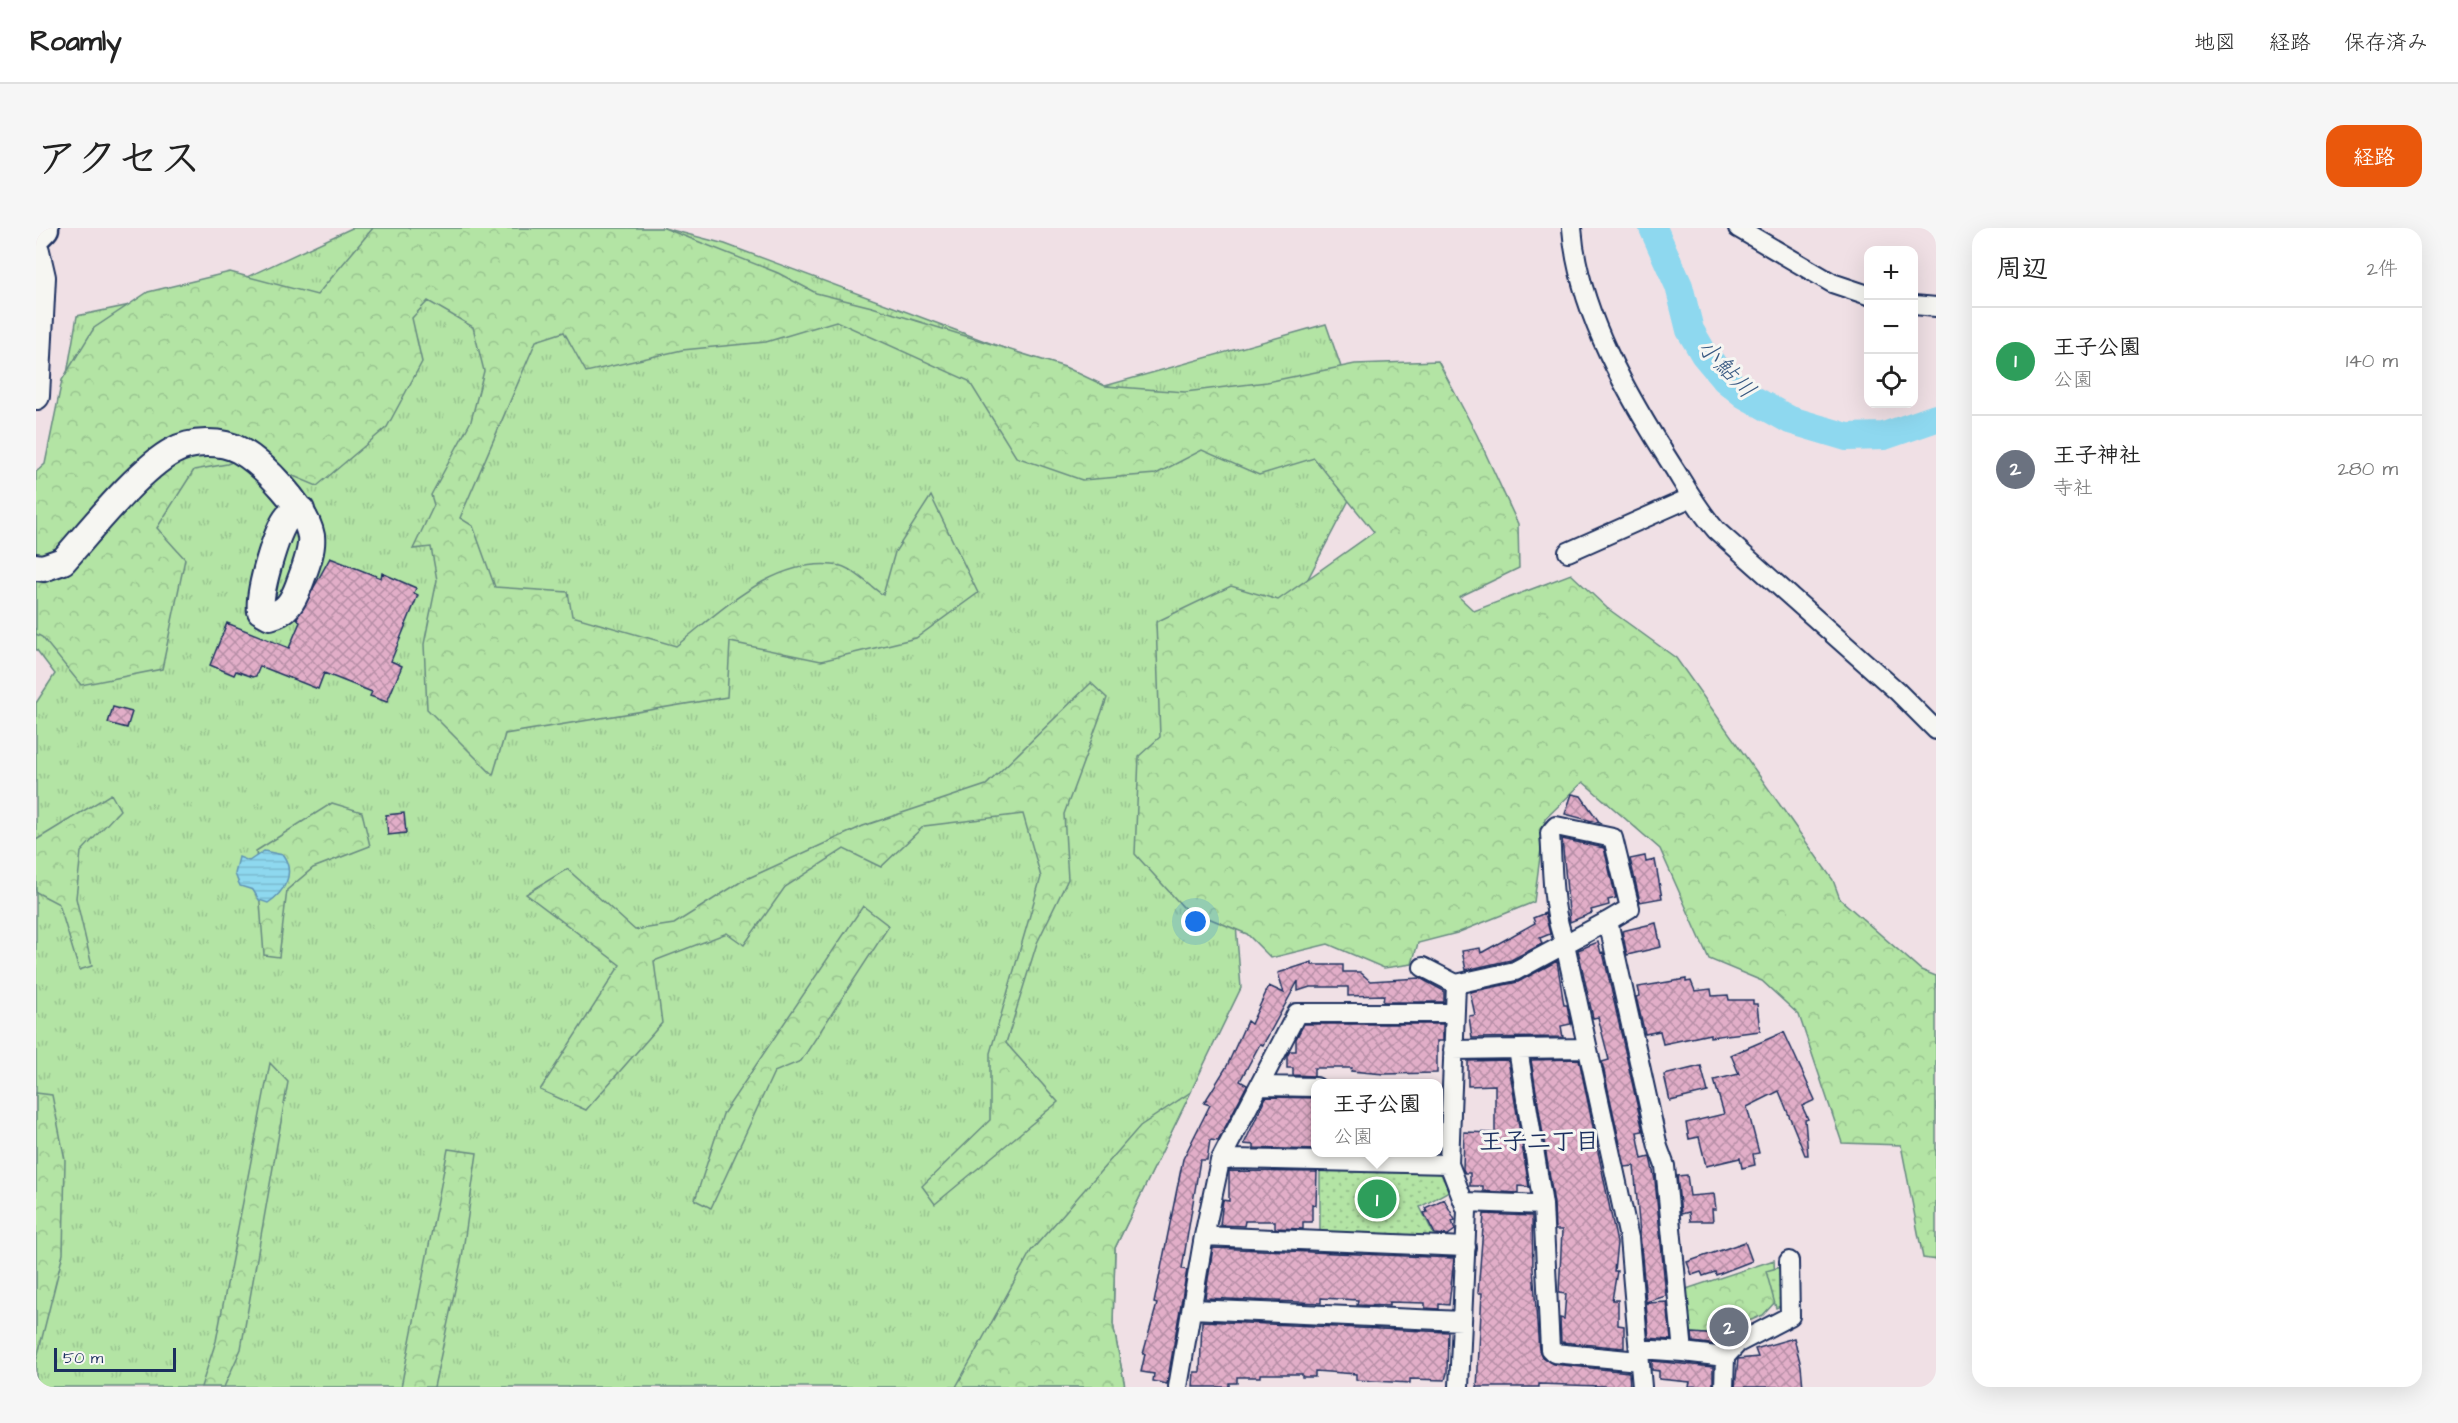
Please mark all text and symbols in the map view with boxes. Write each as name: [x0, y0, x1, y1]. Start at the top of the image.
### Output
text: Roamly: [30, 22, 122, 61]
text: 地図: [2194, 28, 2236, 57]
text: 経路: [2269, 28, 2311, 57]
text: 保存済み: [2344, 28, 2428, 57]
button: 経路: [2326, 125, 2422, 187]
text: アクセス: [36, 131, 201, 189]
map controls: [1864, 246, 1918, 408]
button: +: [1864, 246, 1918, 300]
text: 周辺: [1996, 251, 2048, 287]
text: 2件: [2367, 255, 2398, 283]
button: −: [1864, 300, 1918, 354]
water label: 小鮎川: [1689, 331, 1763, 407]
text: 王子公園: [2053, 332, 2141, 363]
text: 1: [2014, 347, 2017, 375]
text: 140 m: [2346, 347, 2398, 375]
button: locate: [1864, 354, 1918, 408]
text: 公園: [2053, 366, 2093, 394]
text: 王子神社: [2053, 440, 2141, 471]
text: 2: [2010, 455, 2021, 483]
text: 280 m: [2337, 455, 2398, 483]
text: 寺社: [2053, 474, 2093, 502]
your location: [1181, 907, 1210, 936]
popup: [1311, 1079, 1443, 1157]
text: 王子公園: [1333, 1089, 1421, 1120]
text: 公園: [1333, 1123, 1373, 1151]
district label: 王子二丁目: [1479, 1125, 1599, 1159]
pin: 1: [1358, 1176, 1396, 1222]
pin: 2: [1710, 1304, 1748, 1350]
scale bar: [54, 1345, 176, 1372]
text: 50 m: [63, 1347, 103, 1369]

